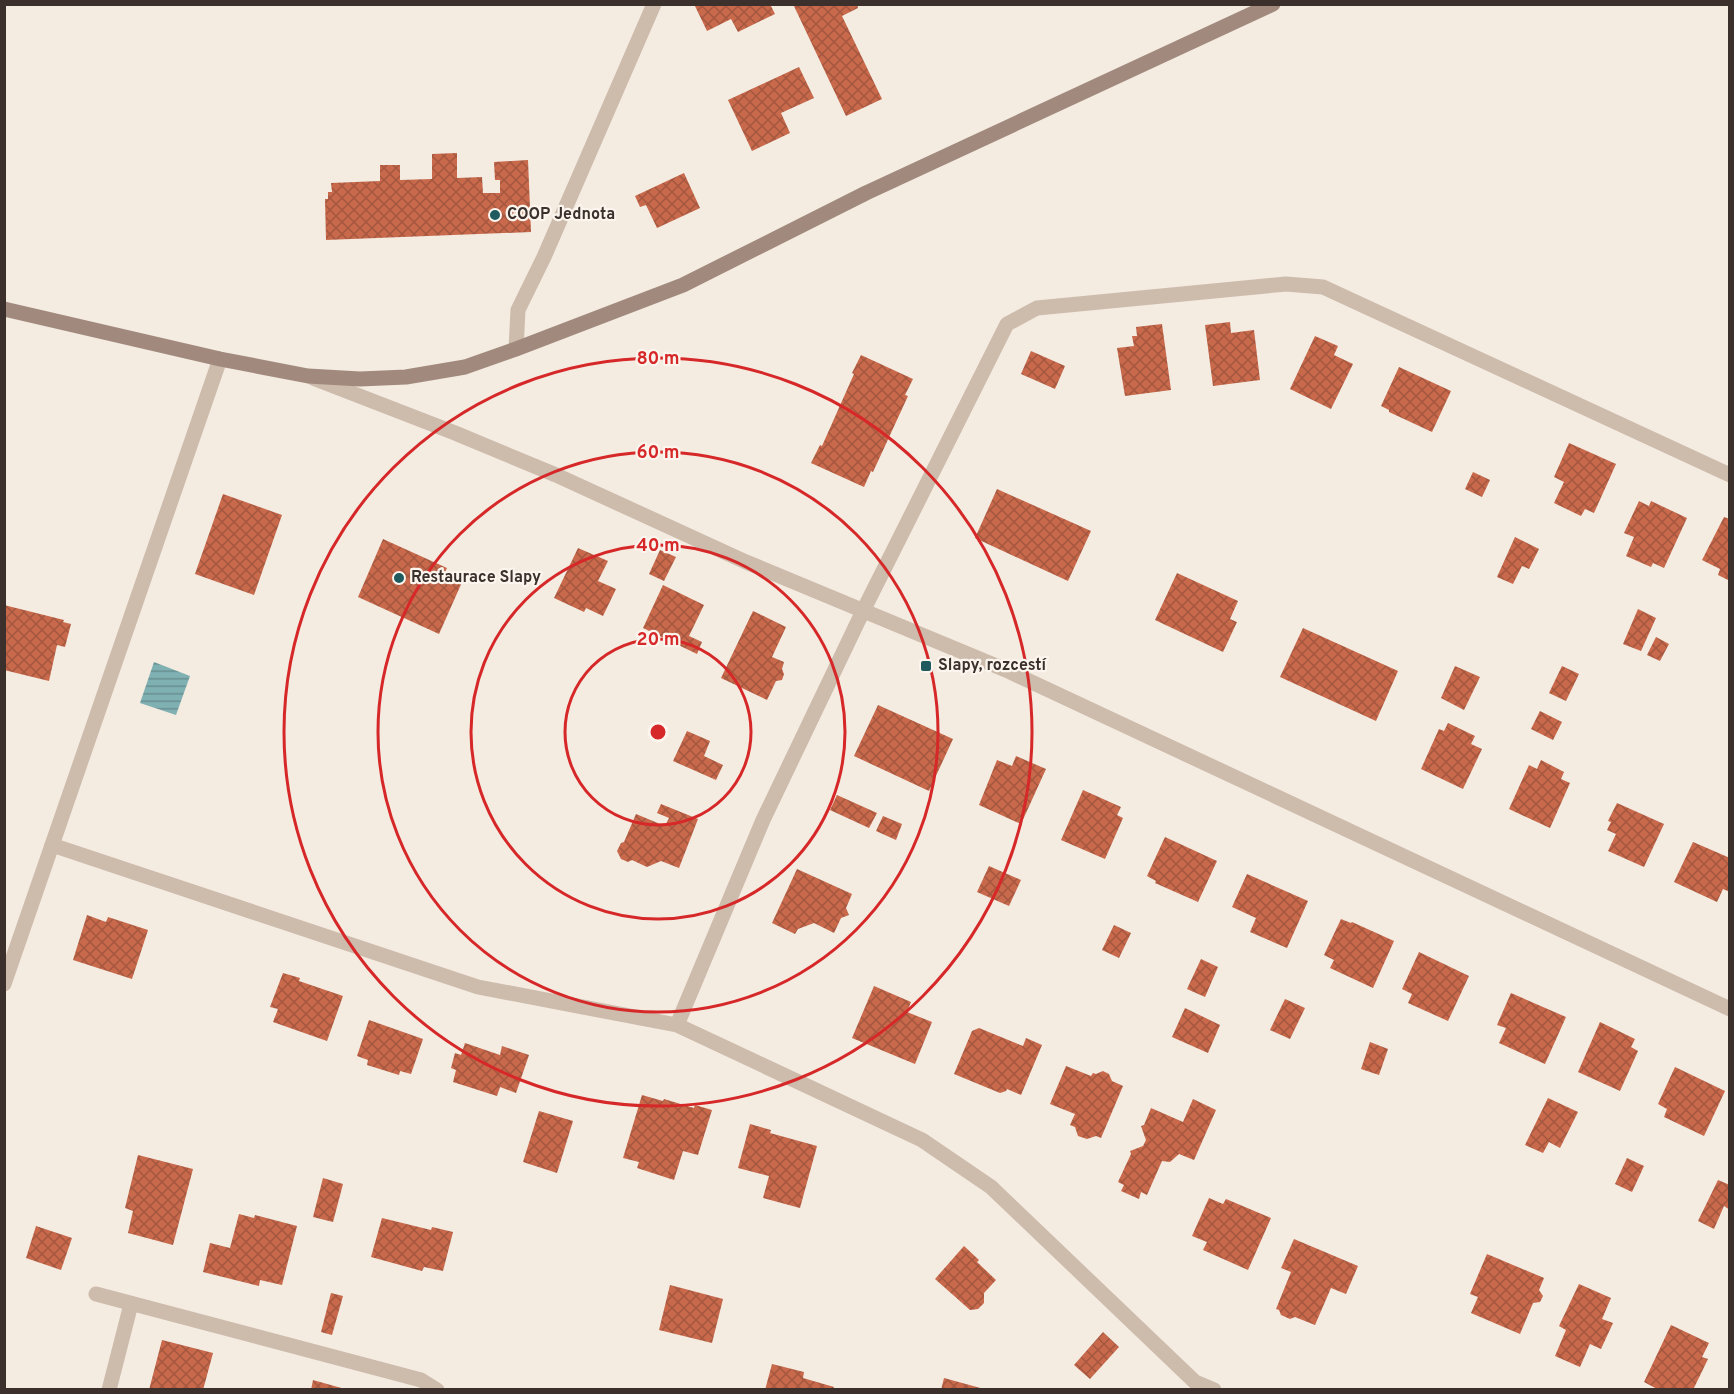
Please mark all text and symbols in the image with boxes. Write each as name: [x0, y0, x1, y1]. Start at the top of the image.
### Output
place label: COOP Jednota: [507, 205, 615, 225]
marker: COOP Jednota: [488, 208, 502, 222]
text: 80 m: [636, 348, 680, 371]
text: 60 m: [636, 442, 680, 465]
text: 40 m: [636, 535, 680, 558]
place label: Restaurace Slapy: [411, 568, 541, 588]
marker: Restaurace Slapy: [392, 571, 406, 585]
text: 20 m: [636, 629, 680, 652]
place label: Slapy, rozcestí: [938, 656, 1048, 676]
marker: Slapy, rozcestí: [919, 659, 933, 673]
centre of rings: [648, 722, 668, 742]

